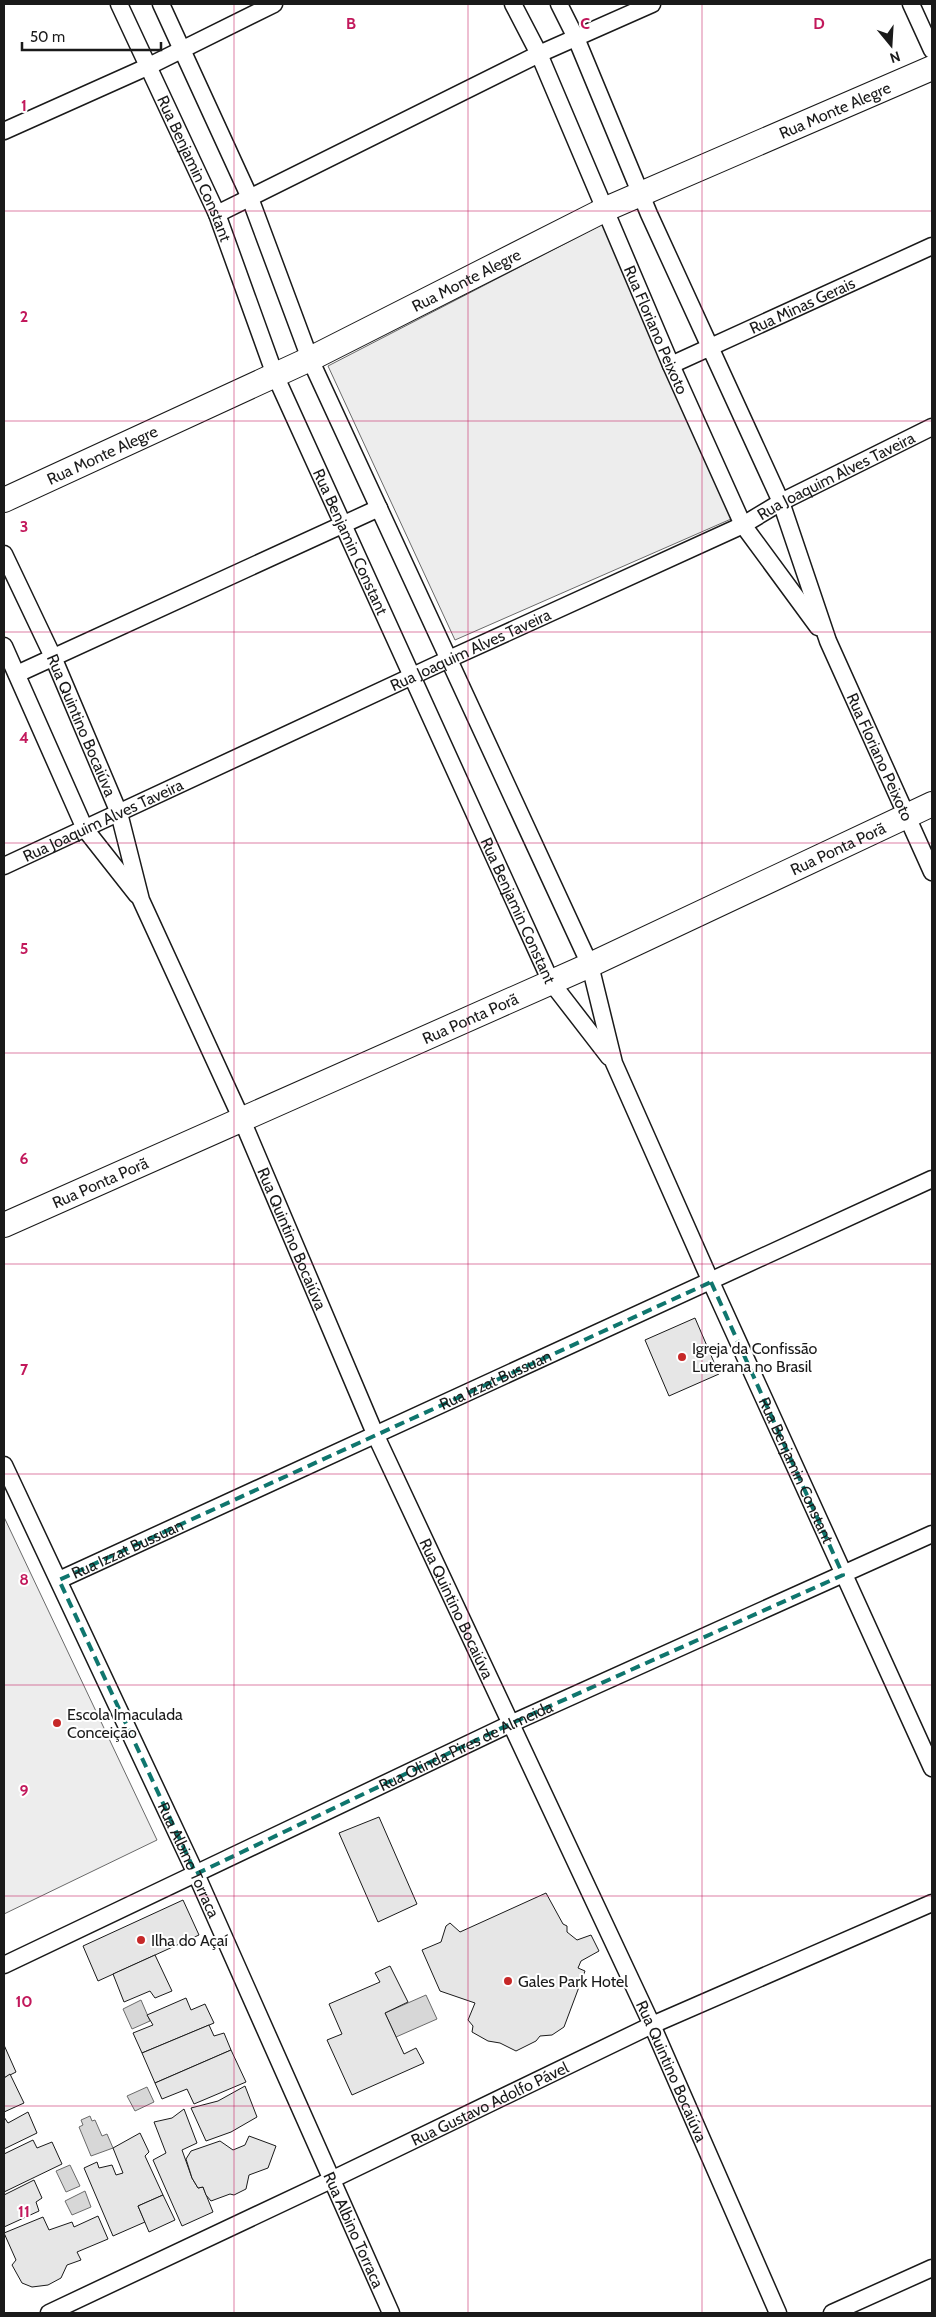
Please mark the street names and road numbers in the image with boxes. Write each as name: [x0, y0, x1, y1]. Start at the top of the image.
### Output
street label: Rua Monte Alegre: [776, 78, 893, 142]
street label: Rua Benjamin Constant: [153, 92, 236, 245]
street label: Rua Monte Alegre: [409, 244, 524, 315]
street label: Rua Floriano Peixoto: [620, 262, 692, 397]
street label: Rua Minas Gerais: [746, 273, 858, 338]
street label: Rua Monte Alegre: [44, 421, 160, 488]
street label: Rua Joaquim Alves Taveira: [753, 428, 918, 524]
street label: Rua Benjamin Constant: [309, 466, 392, 618]
street label: Rua Joaquim Alves Taveira: [387, 604, 554, 695]
street label: Rua Quintino Bocaiúva: [43, 651, 120, 799]
street label: Rua Floriano Peixoto: [843, 690, 917, 824]
street label: Rua Joaquim Alves Taveira: [20, 774, 186, 865]
street label: Rua Ponta Porã: [787, 818, 889, 879]
street label: Rua Benjamin Constant: [477, 834, 560, 987]
street label: Rua Ponta Porã: [419, 988, 521, 1048]
street label: Rua Ponta Porã: [49, 1153, 151, 1212]
street label: Rua Quintino Bocaiúva: [254, 1164, 331, 1313]
street label: Rua Izzat Bussuan: [436, 1346, 554, 1414]
street label: Rua Benjamin Constant: [755, 1394, 838, 1547]
street label: Rua Izzat Bussuan: [68, 1515, 186, 1583]
street label: Rua Quintino Bocaiúva: [416, 1535, 498, 1682]
street label: Rua Olinda Pires de Almeida: [376, 1697, 556, 1795]
street label: Rua Albino Torraca: [154, 1799, 224, 1921]
street label: Rua Quintino Bocaiúva: [632, 1997, 712, 2145]
street label: Rua Gustavo Adolfo Pável: [408, 2057, 572, 2149]
street label: Rua Albino Torraca: [320, 2169, 388, 2291]

